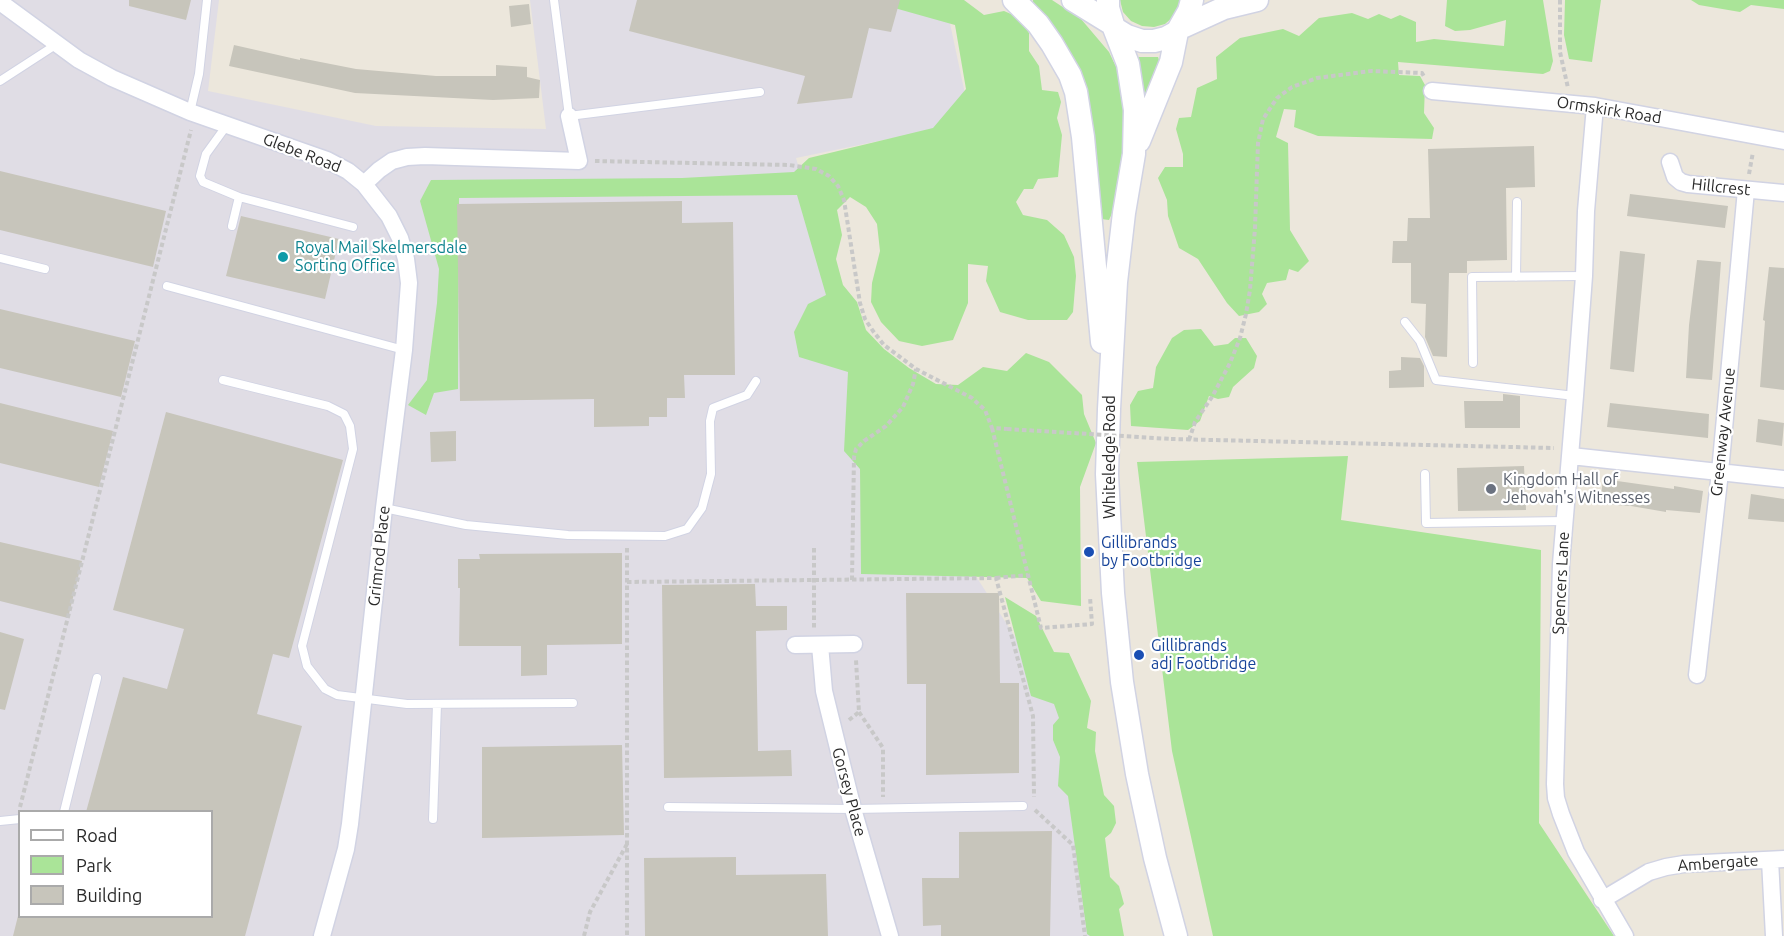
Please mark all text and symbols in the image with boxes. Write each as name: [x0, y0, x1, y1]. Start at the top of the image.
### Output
street label: Ormskirk Road: [1555, 92, 1663, 128]
street label: Glebe Road: [260, 129, 344, 177]
street label: Hillcrest: [1691, 174, 1751, 200]
place label: Royal Mail Skelmersdale Sorting Office: [295, 238, 467, 276]
marker: Royal Mail Skelmersdale Sorting Office: [276, 250, 290, 264]
street label: Greenway Avenue: [1707, 367, 1739, 497]
street label: Whiteledge Road: [1100, 395, 1120, 519]
place label: Kingdom Hall of Jehovah's Witnesses: [1503, 470, 1650, 508]
marker: Kingdom Hall of Jehovah's Witnesses: [1484, 482, 1498, 496]
street label: Grimrod Place: [364, 505, 394, 607]
street label: Spencers Lane: [1549, 531, 1573, 635]
place label: Gillibrands by Footbridge: [1101, 533, 1202, 571]
marker: Gillibrands by Footbridge: [1082, 545, 1096, 559]
place label: Gillibrands adj Footbridge: [1151, 636, 1256, 674]
marker: Gillibrands adj Footbridge: [1132, 648, 1146, 662]
street label: Gorsey Place: [828, 745, 870, 839]
legend: [18, 810, 213, 918]
text: Road: [76, 825, 118, 845]
street label: Ambergate: [1677, 851, 1759, 875]
text: Park: [76, 855, 112, 875]
text: Building: [76, 885, 142, 905]

